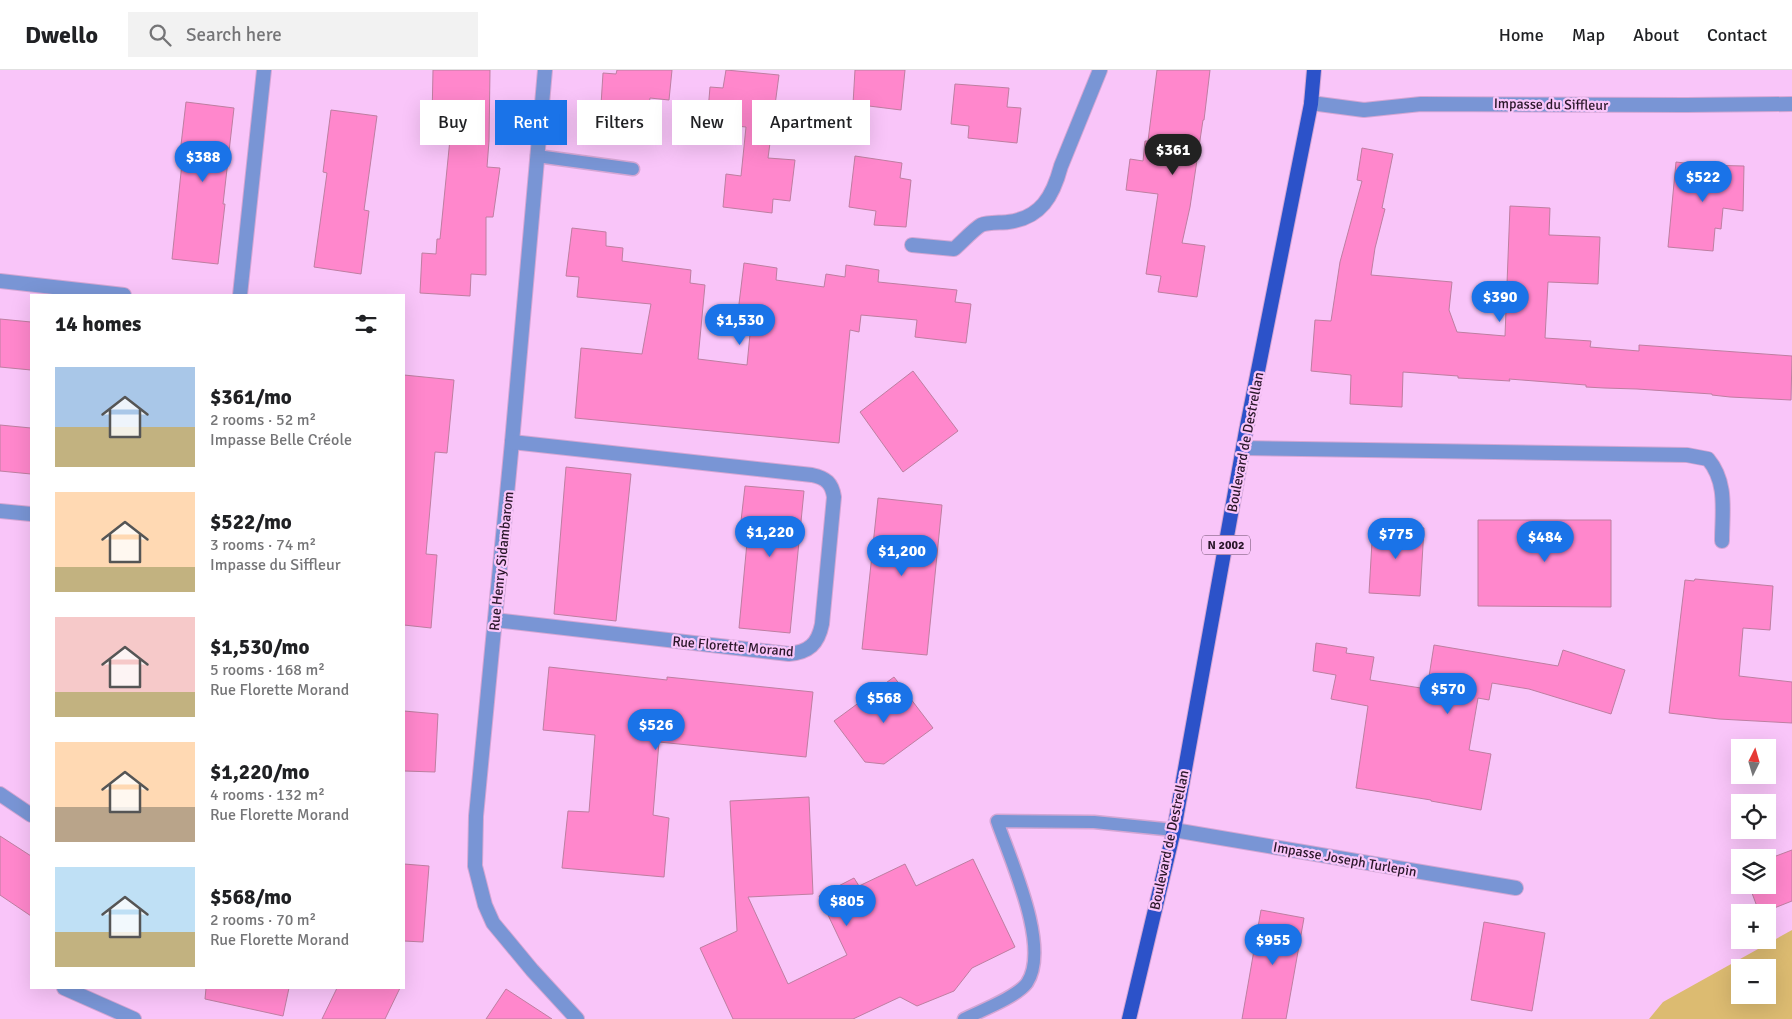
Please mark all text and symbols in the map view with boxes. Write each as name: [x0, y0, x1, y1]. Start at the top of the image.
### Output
search box: [128, 12, 478, 57]
text: Dwello: [25, 20, 98, 50]
icon: search: [146, 21, 174, 49]
text: Search here: [186, 23, 282, 47]
text: Home: [1499, 24, 1544, 46]
text: Map: [1572, 24, 1605, 46]
text: About: [1633, 24, 1679, 46]
text: Contact: [1707, 24, 1767, 46]
street label: Impasse du Siffleur: [1494, 95, 1609, 114]
chip: Buy: [420, 100, 485, 145]
chip: Rent: [495, 100, 567, 145]
chip: Filters: [577, 100, 662, 145]
chip: New: [672, 100, 742, 145]
chip: Apartment: [752, 100, 870, 145]
pin: $361: [1143, 134, 1203, 176]
pin: $388: [173, 140, 233, 183]
text: $361: [1156, 140, 1190, 160]
text: $388: [186, 147, 220, 167]
pin: $522: [1673, 160, 1733, 203]
text: $522: [1686, 167, 1720, 187]
pin: $390: [1470, 280, 1530, 323]
text: $390: [1483, 287, 1517, 307]
pin: $1,530: [699, 304, 781, 346]
icon: filters: [352, 310, 380, 338]
text: $1,530: [716, 310, 764, 330]
text: 14 homes: [55, 311, 141, 337]
street label: Boulevard de Destrellan: [1224, 371, 1267, 514]
text: $361/mo: [210, 384, 292, 410]
icon: home: [95, 387, 155, 447]
text: 2 rooms · 52 m²: [210, 410, 316, 430]
text: Impasse Belle Créole: [210, 430, 352, 450]
street label: Rue Henry Sidambarom: [486, 491, 517, 632]
text: $522/mo: [210, 509, 292, 535]
icon: home: [95, 512, 155, 572]
pin: $1,220: [729, 516, 811, 558]
pin: $775: [1366, 518, 1426, 560]
pin: $484: [1515, 520, 1575, 563]
text: $1,220: [746, 522, 794, 542]
text: $775: [1379, 524, 1413, 544]
text: $484: [1528, 527, 1562, 547]
pin: $1,200: [861, 534, 943, 577]
text: 3 rooms · 74 m²: [210, 535, 316, 555]
road number: N 2002: [1202, 536, 1250, 554]
text: $1,200: [878, 541, 926, 561]
text: Impasse du Siffleur: [210, 555, 341, 575]
street label: Rue Florette Morand: [672, 633, 794, 660]
text: $1,530/mo: [210, 634, 309, 660]
icon: home: [95, 637, 155, 697]
text: 5 rooms · 168 m²: [210, 660, 325, 680]
pin: $570: [1418, 672, 1478, 715]
text: $570: [1431, 679, 1465, 699]
text: Rue Florette Morand: [210, 680, 349, 700]
pin: $568: [854, 682, 914, 724]
text: $568: [867, 688, 901, 708]
pin: $526: [626, 708, 686, 751]
text: $526: [639, 715, 673, 735]
north arrow: [1731, 739, 1776, 784]
map controls: [1731, 739, 1776, 1004]
text: $1,220/mo: [210, 759, 309, 785]
icon: home: [95, 762, 155, 822]
street label: Boulevard de Destrellan: [1146, 769, 1193, 912]
text: 4 rooms · 132 m²: [210, 785, 325, 805]
button: locate: [1731, 794, 1776, 839]
text: Rue Florette Morand: [210, 805, 349, 825]
street label: Impasse Joseph Turlepin: [1272, 839, 1418, 880]
button: layers: [1731, 849, 1776, 894]
text: $568/mo: [210, 884, 292, 910]
pin: $805: [817, 884, 877, 927]
icon: home: [95, 887, 155, 947]
text: $805: [830, 891, 864, 911]
button: +: [1731, 904, 1776, 949]
text: 2 rooms · 70 m²: [210, 910, 316, 930]
pin: $955: [1243, 924, 1303, 966]
text: Rue Florette Morand: [210, 930, 349, 950]
text: $955: [1256, 930, 1290, 950]
button: −: [1731, 959, 1776, 1004]

